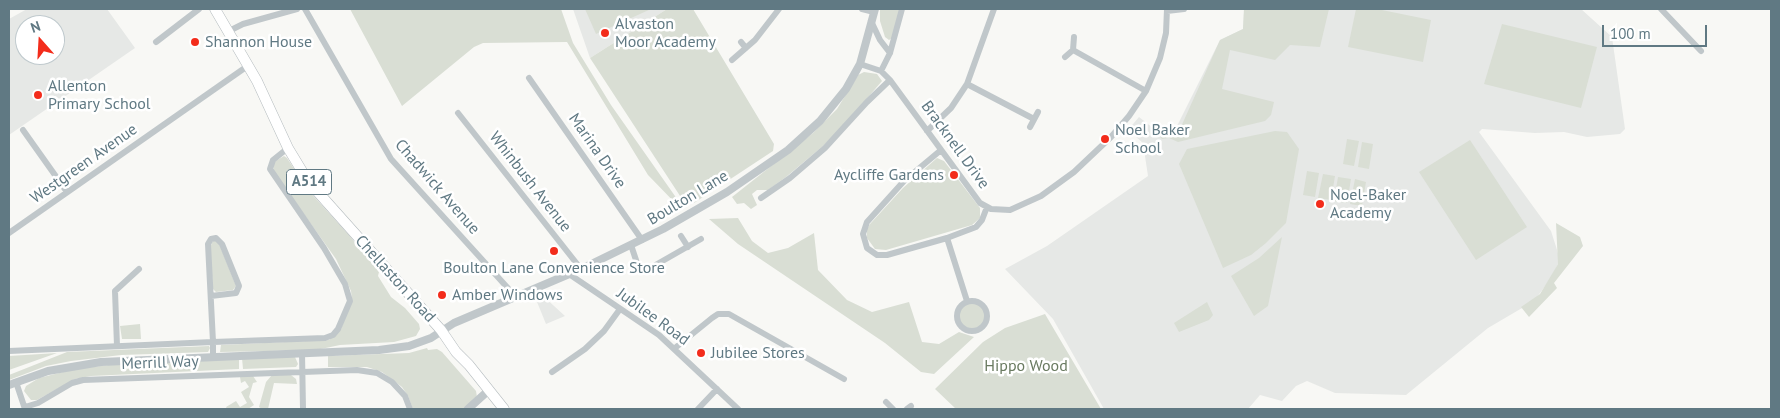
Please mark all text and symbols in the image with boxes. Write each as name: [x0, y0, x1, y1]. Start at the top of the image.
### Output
place label: Alvaston Moor Academy: [615, 14, 716, 52]
north arrow: [15, 15, 65, 65]
scale bar: [1605, 15, 1710, 47]
text: N: [28, 17, 43, 37]
text: 100 m: [1610, 24, 1651, 43]
marker: Alvaston Moor Academy: [599, 27, 611, 39]
place label: Shannon House: [205, 32, 312, 52]
marker: Shannon House: [189, 36, 201, 48]
place label: Allenton Primary School: [48, 76, 150, 114]
marker: Allenton Primary School: [32, 89, 44, 101]
street label: Bracknell Drive: [917, 97, 993, 193]
street label: Marina Drive: [564, 110, 630, 192]
street label: Westgreen Avenue: [27, 120, 141, 208]
place label: Noel Baker School: [1115, 120, 1190, 158]
street label: Whinbush Avenue: [485, 128, 575, 236]
marker: Noel Baker School: [1099, 133, 1111, 145]
street label: Chadwick Avenue: [391, 136, 483, 238]
place label: Aycliffe Gardens: [834, 165, 944, 185]
street label: Boulton Lane: [644, 166, 732, 230]
marker: Aycliffe Gardens: [948, 169, 960, 181]
road number: A514: [286, 170, 332, 194]
place label: Noel-Baker Academy: [1330, 185, 1406, 223]
marker: Noel-Baker Academy: [1314, 198, 1326, 210]
street label: Chellaston Road: [351, 231, 439, 327]
marker: Boulton Lane Convenience Store: [548, 245, 560, 257]
place label: Boulton Lane Convenience Store: [443, 258, 665, 278]
street label: Jubilee Road: [613, 284, 693, 350]
place label: Amber Windows: [452, 285, 563, 305]
marker: Amber Windows: [436, 289, 448, 301]
place label: Jubilee Stores: [711, 343, 805, 363]
marker: Jubilee Stores: [695, 347, 707, 359]
street label: Merrill Way: [121, 352, 199, 374]
park label: Hippo Wood: [984, 356, 1068, 376]

